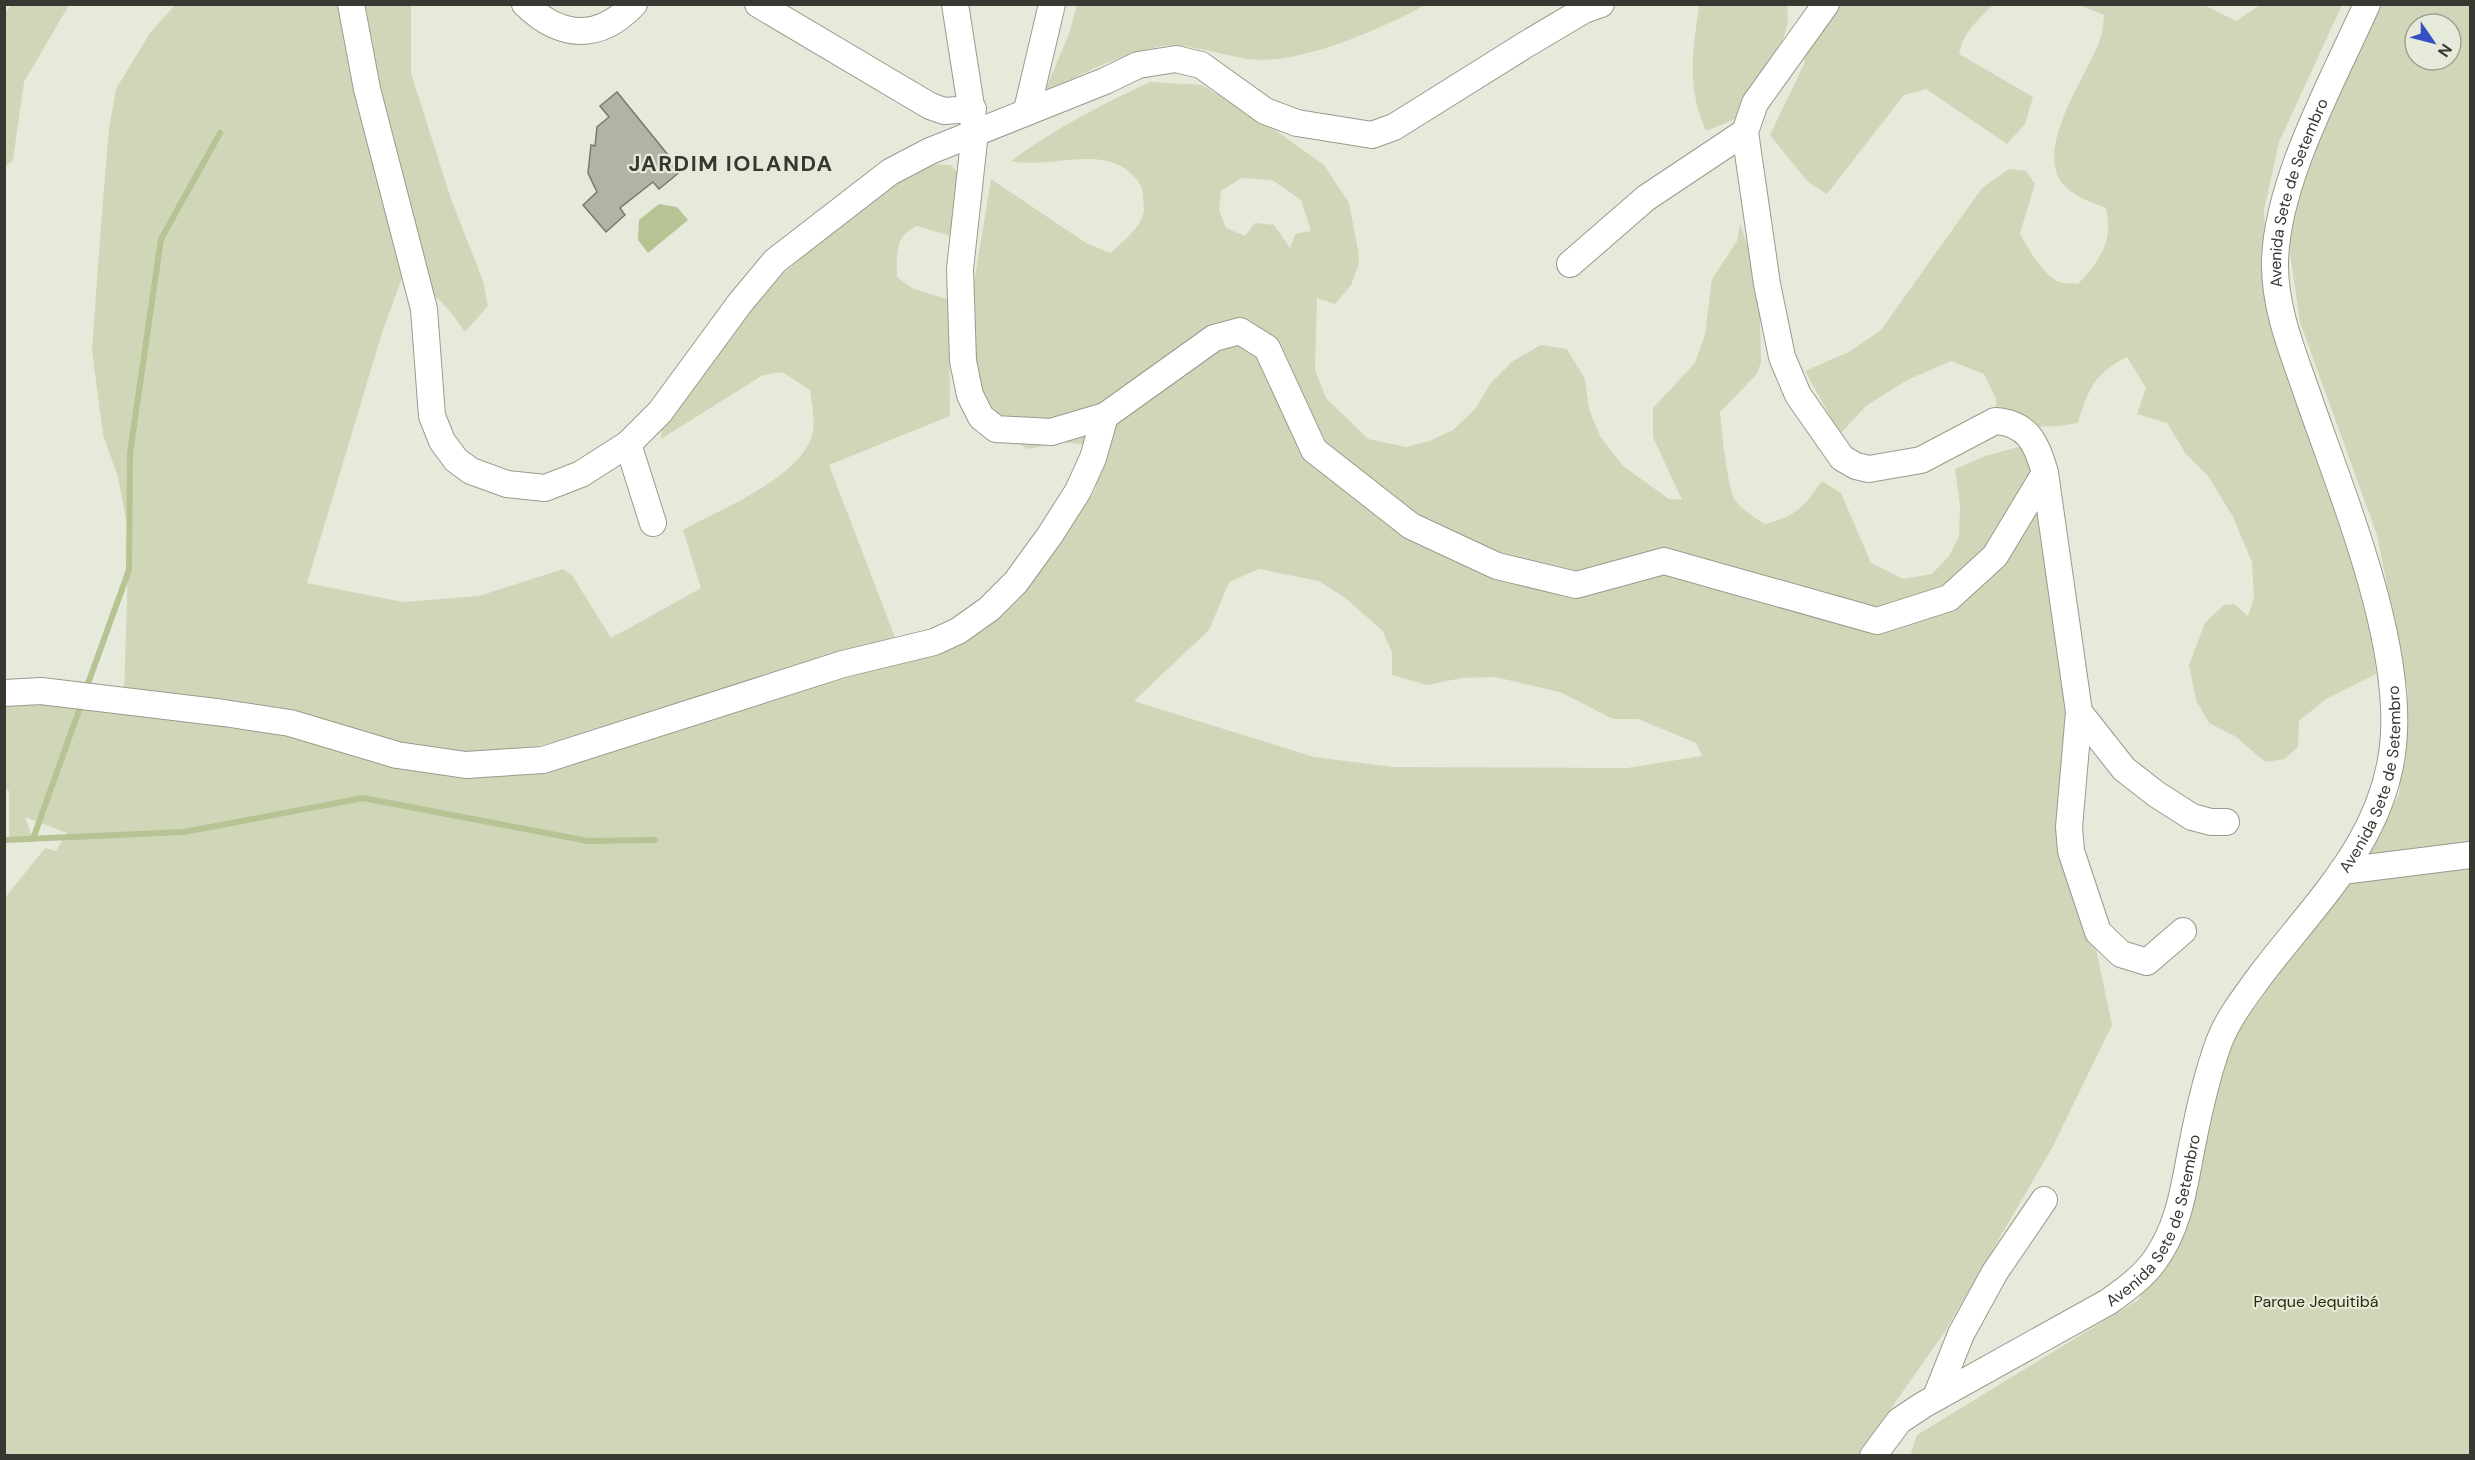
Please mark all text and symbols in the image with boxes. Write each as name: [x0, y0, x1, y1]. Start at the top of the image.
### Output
north arrow: [2403, 12, 2463, 72]
text: N: [2433, 40, 2457, 61]
street label: Avenida Sete de Setembro: [2265, 95, 2333, 289]
district label: JARDIM IOLANDA: [628, 149, 834, 178]
street label: Avenida Sete de Setembro: [2334, 684, 2405, 877]
street label: Avenida Sete de Setembro: [2102, 1132, 2205, 1311]
park label: Parque Jequitibá: [2254, 1291, 2378, 1312]

